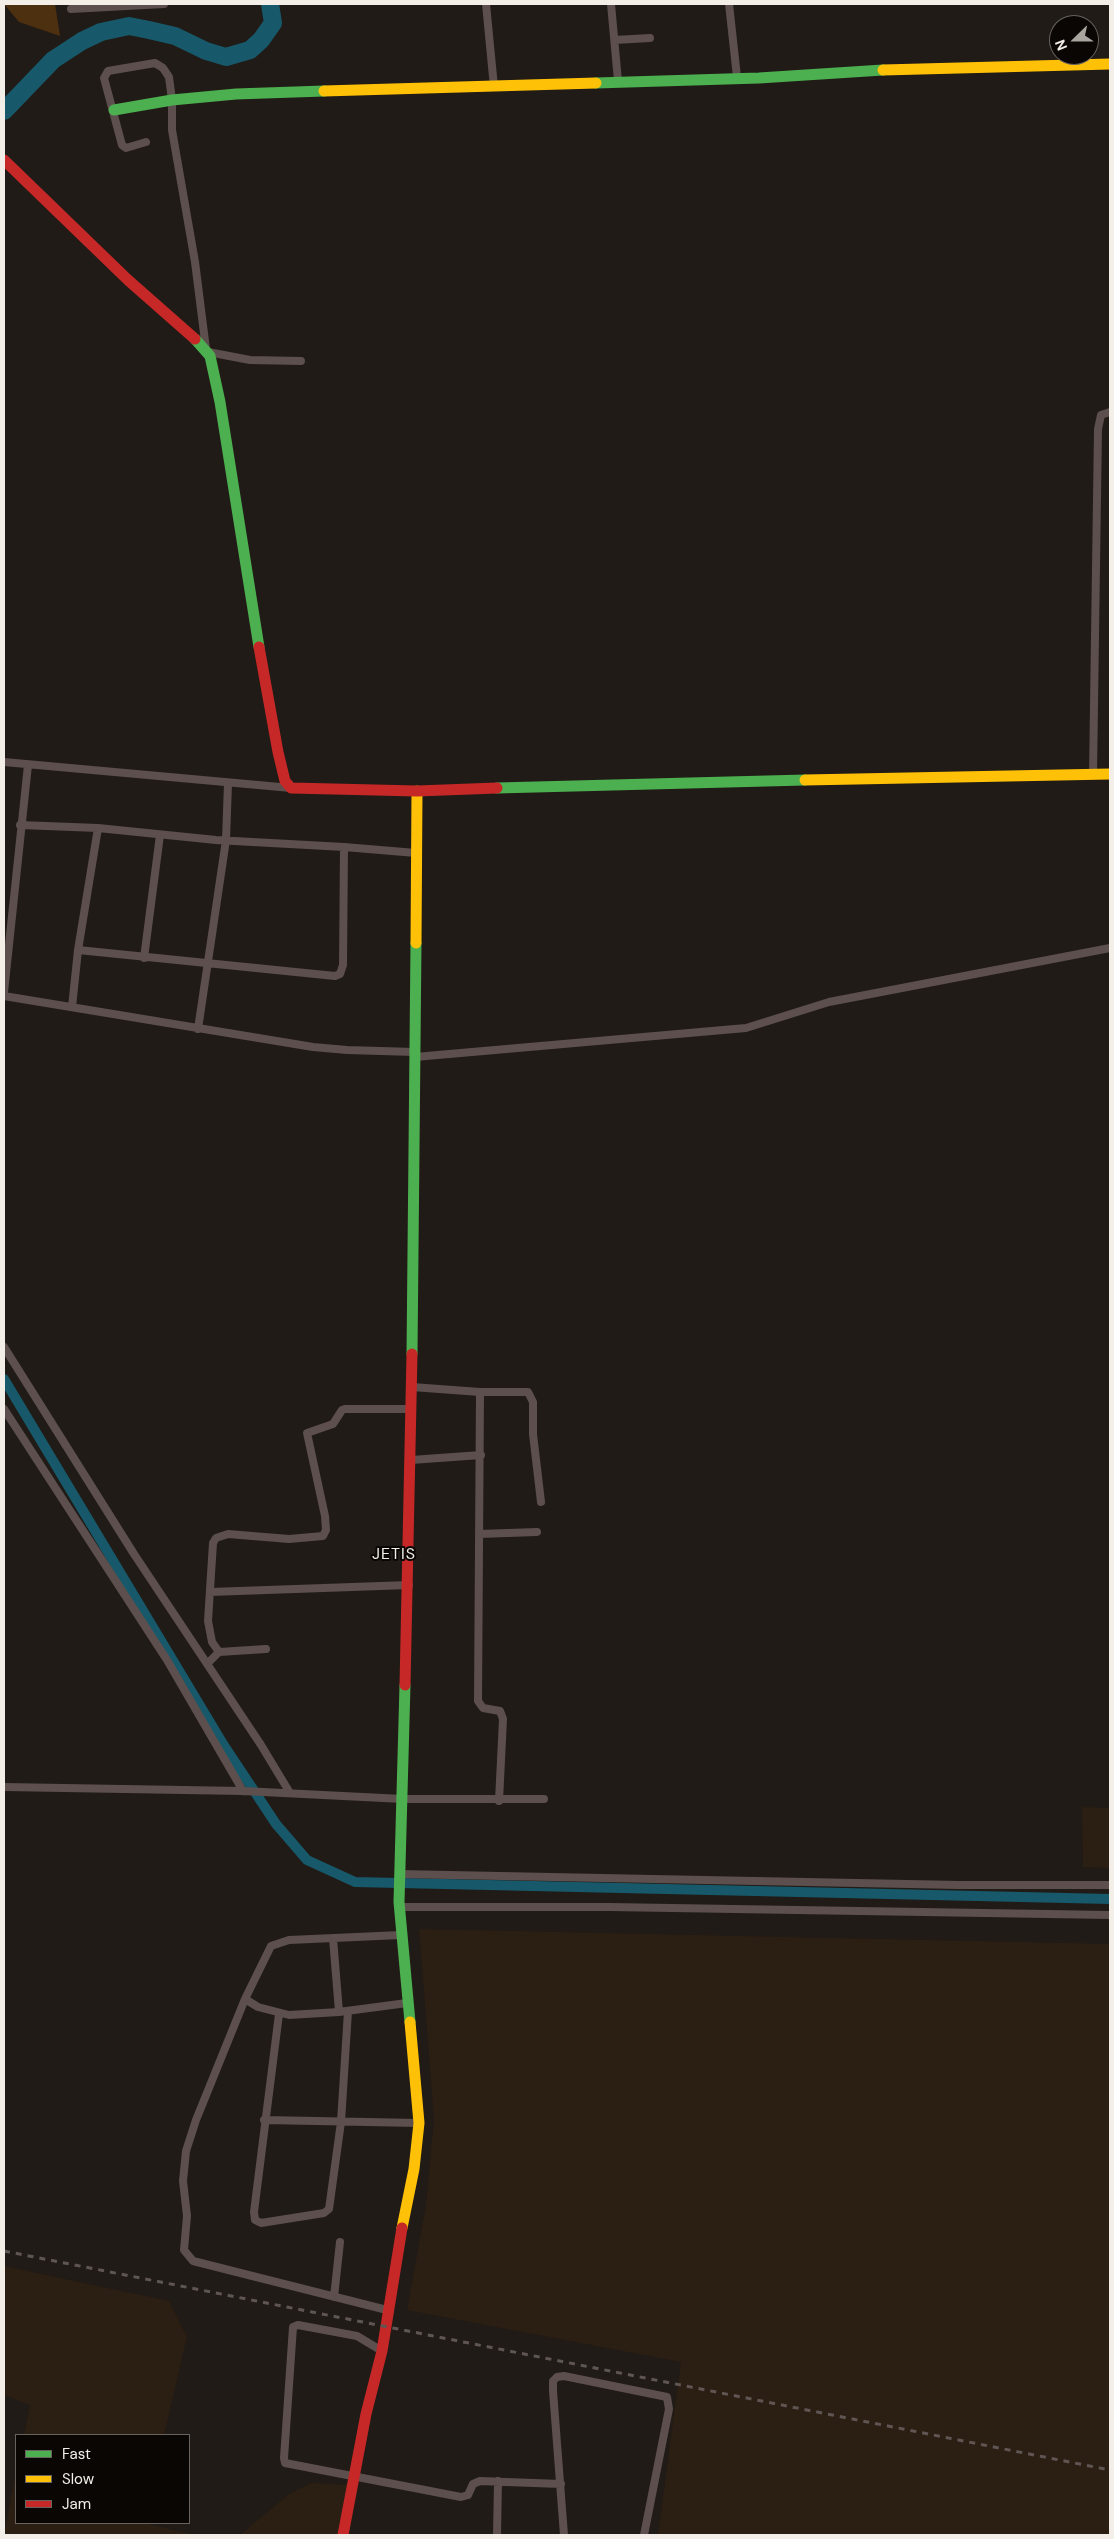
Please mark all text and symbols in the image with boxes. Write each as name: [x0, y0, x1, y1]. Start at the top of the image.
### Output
north arrow: [1049, 15, 1099, 65]
text: N: [1051, 37, 1071, 53]
district label: JETIS: [371, 1545, 417, 1565]
legend: [15, 2434, 190, 2524]
text: Fast: [62, 2444, 91, 2464]
text: Slow: [62, 2469, 94, 2489]
text: Jam: [62, 2494, 91, 2514]

